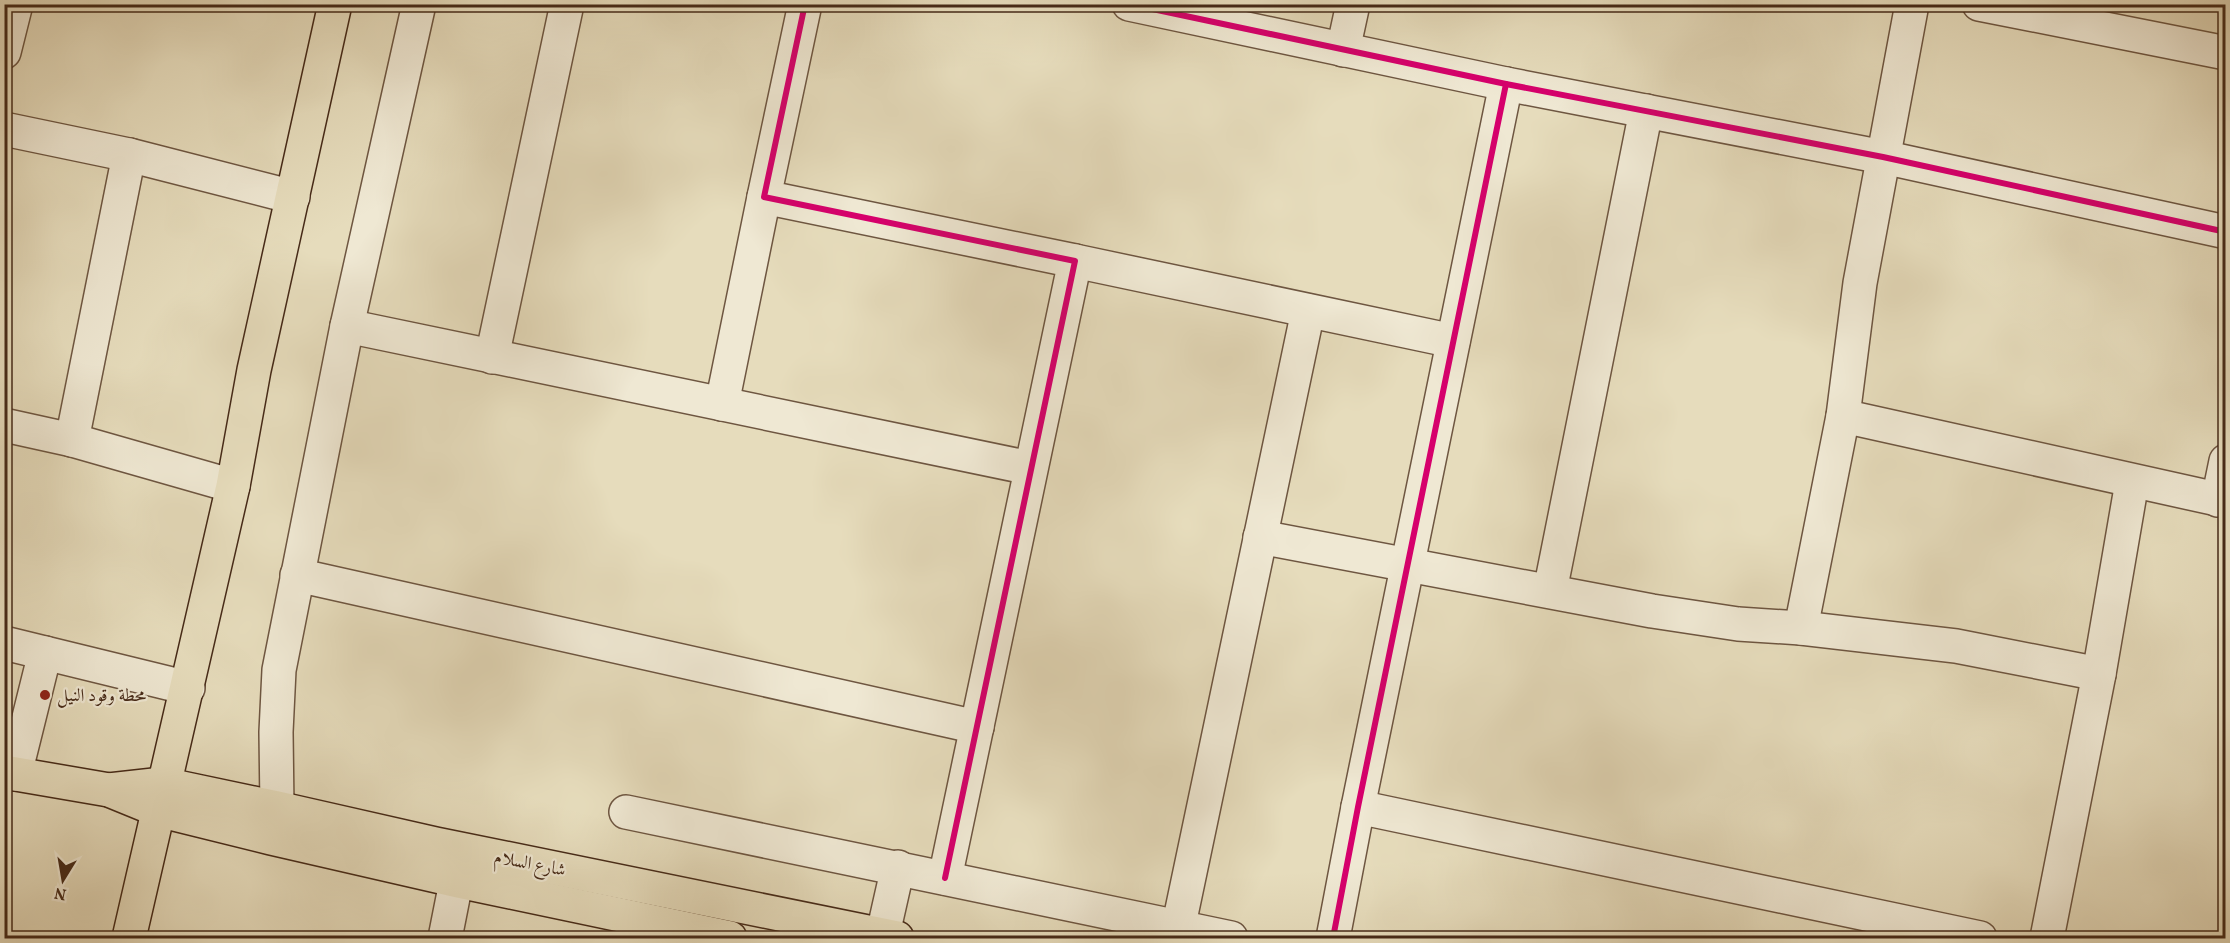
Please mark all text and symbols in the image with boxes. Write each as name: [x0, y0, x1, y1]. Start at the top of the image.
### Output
place label: محطة وقود النيل: [57, 684, 146, 709]
marker: محطة وقود النيل: [38, 688, 52, 702]
street label: شارع السلام: [491, 845, 568, 886]
north arrow: [33, 850, 93, 910]
text: N: [52, 881, 68, 905]

